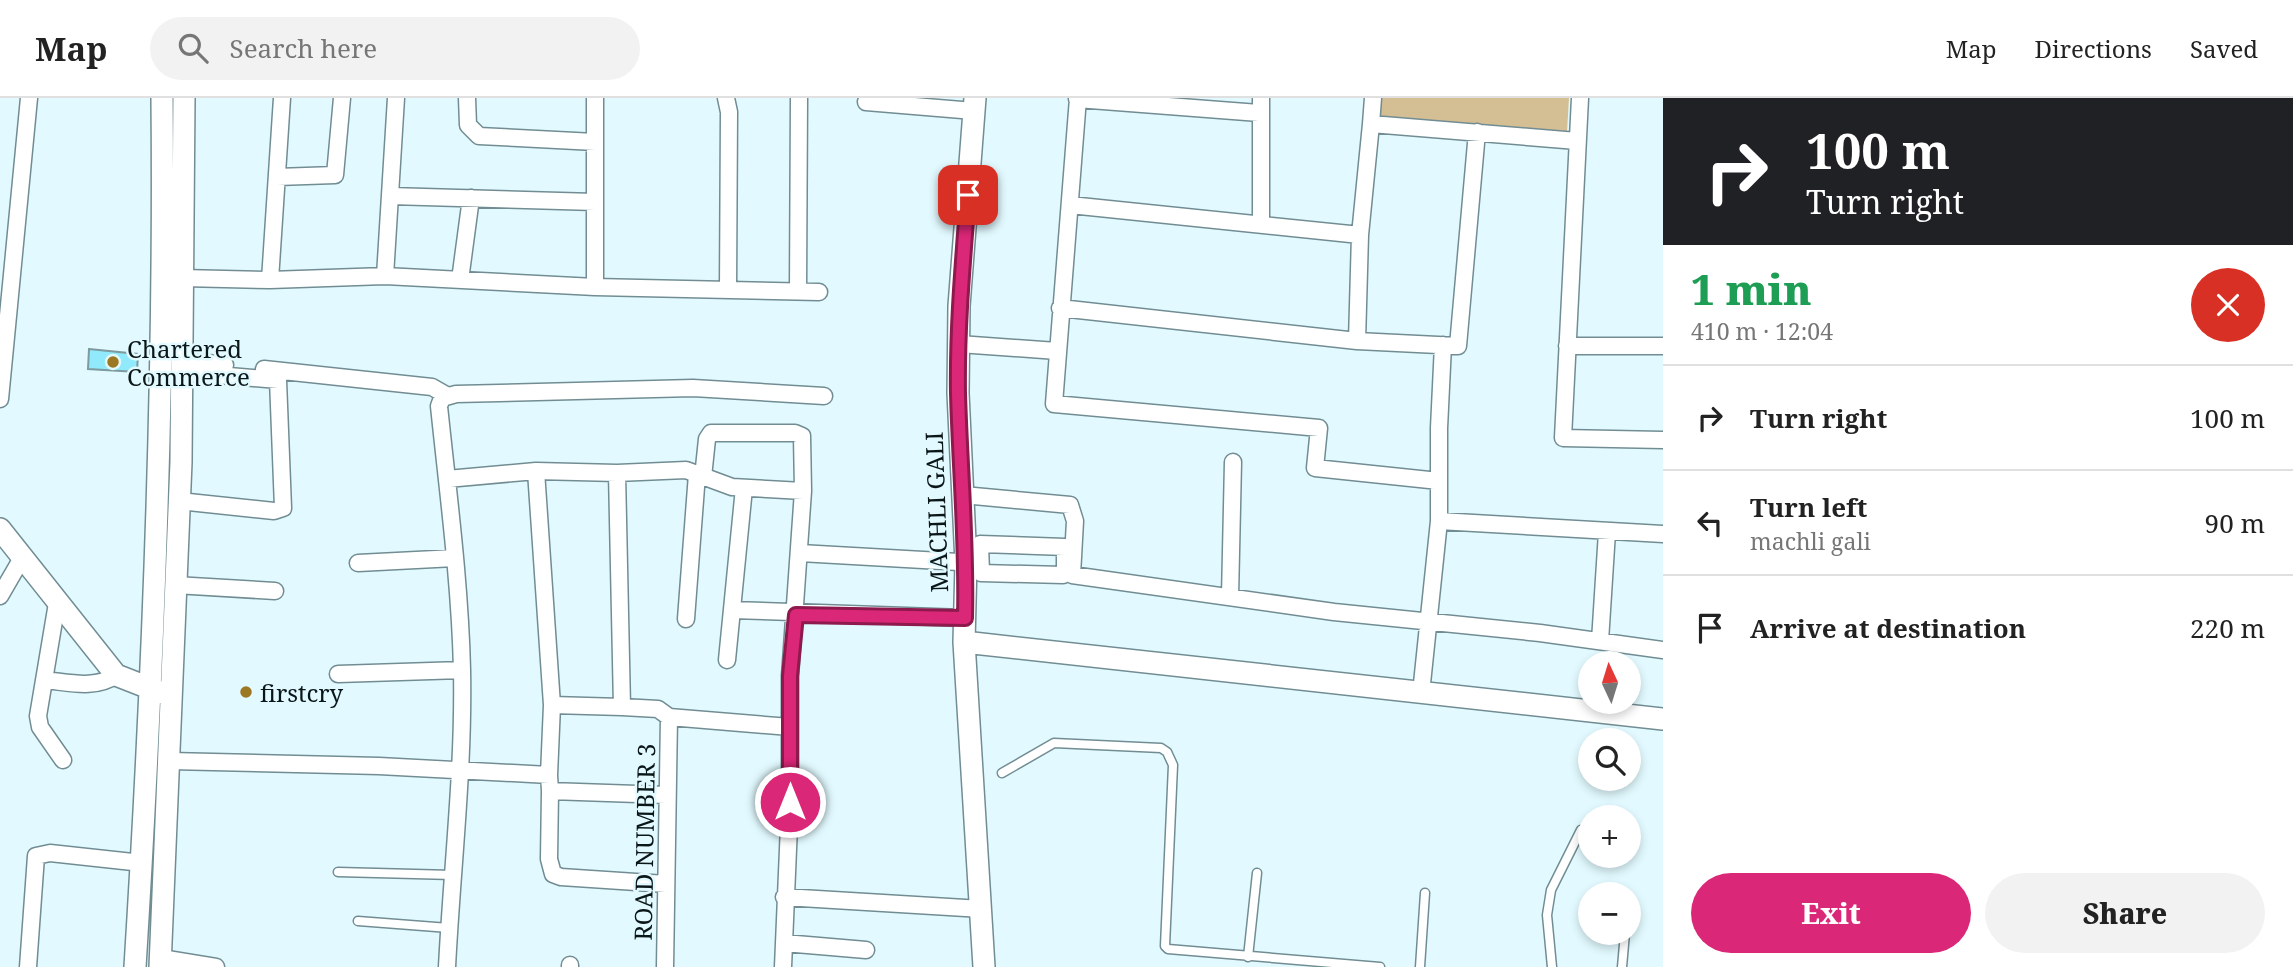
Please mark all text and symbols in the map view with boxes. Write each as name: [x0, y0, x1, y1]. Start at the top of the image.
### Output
search box: [150, 17, 640, 80]
text: Map: [35, 26, 108, 71]
icon: search: [174, 29, 212, 67]
text: Search here: [230, 30, 377, 66]
text: Map: [1946, 32, 1997, 65]
text: Directions: [2035, 32, 2152, 65]
text: Saved: [2190, 32, 2258, 65]
text: 100 m: [1806, 117, 1950, 183]
icon: right: [1691, 126, 1782, 217]
pin: [938, 165, 998, 225]
icon: arrive: [949, 176, 987, 214]
text: Turn right: [1806, 180, 1964, 223]
text: 1 min: [1691, 260, 1812, 317]
button: close: [2191, 268, 2265, 342]
text: 410 m · 12:04: [1691, 315, 1833, 347]
place label: Chartered Commerce: [127, 332, 250, 393]
marker: Chartered Commerce: [105, 354, 121, 370]
icon: right: [1691, 399, 1729, 437]
text: Turn right: [1750, 400, 1887, 436]
text: 100 m: [2190, 400, 2265, 436]
street label: MACHLI GALI: [917, 431, 955, 593]
text: Turn left: [1750, 489, 1867, 525]
icon: left: [1691, 504, 1729, 542]
text: 90 m: [2205, 505, 2265, 541]
text: machli gali: [1750, 525, 1871, 557]
icon: arrive: [1691, 609, 1729, 647]
text: Arrive at destination: [1750, 610, 2026, 646]
text: 220 m: [2190, 610, 2265, 646]
north arrow: [1578, 651, 1642, 714]
map controls: [1578, 651, 1641, 945]
place label: firstcry: [260, 676, 344, 709]
marker: firstcry: [238, 684, 254, 700]
button: search: [1578, 728, 1641, 791]
street label: ROAD NUMBER 3: [626, 743, 662, 941]
position arrow: [753, 765, 827, 839]
button: +: [1578, 805, 1641, 868]
button: Exit: [1691, 873, 1971, 953]
button: Share: [1985, 873, 2265, 953]
button: −: [1578, 882, 1641, 945]

